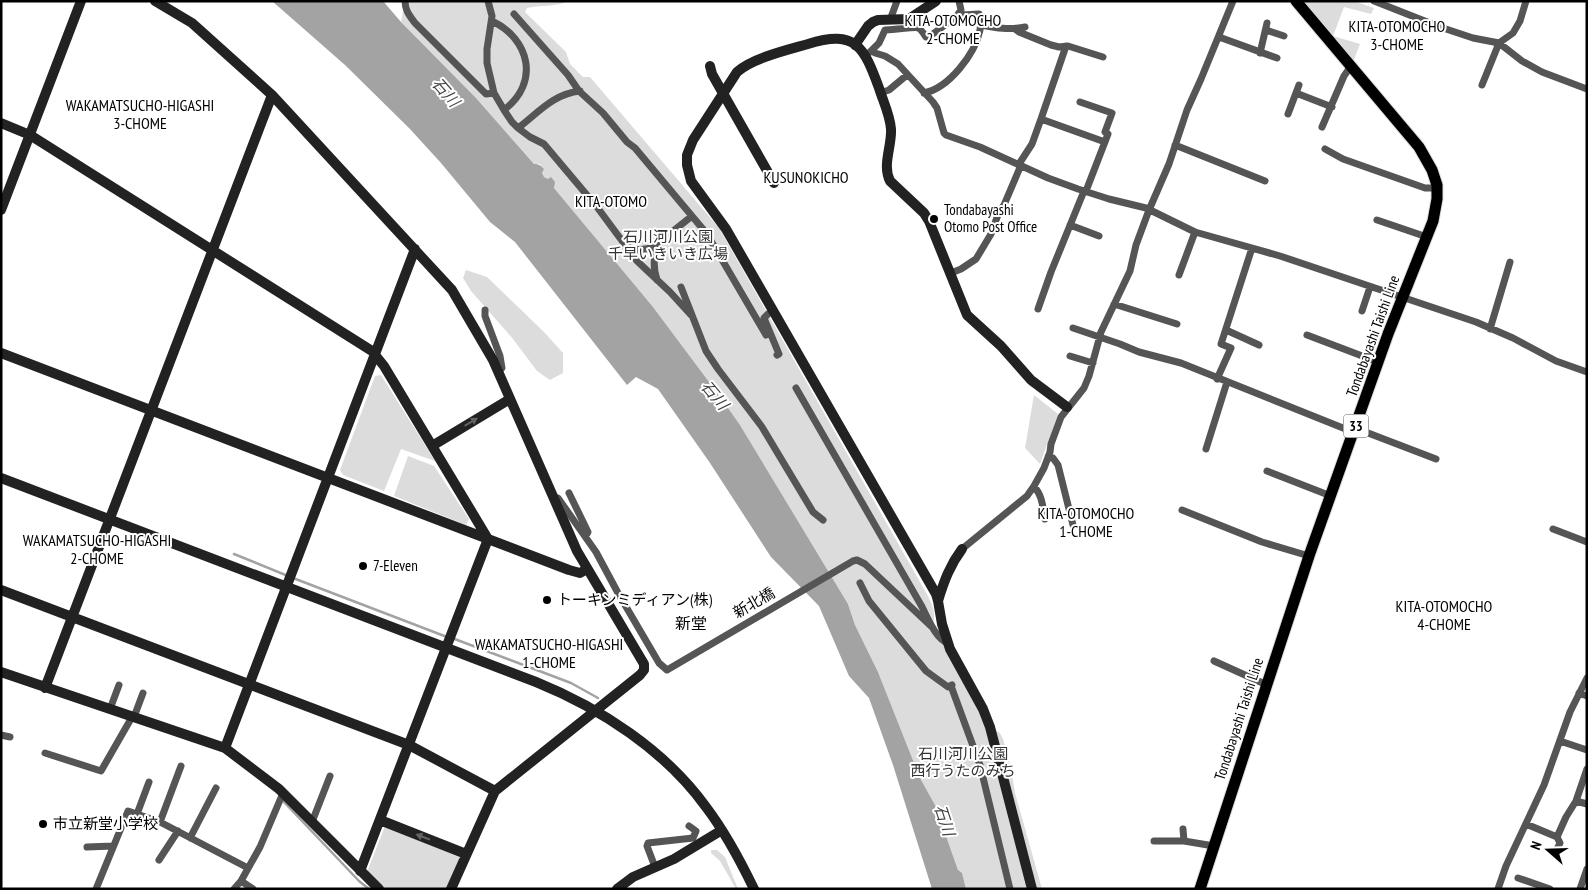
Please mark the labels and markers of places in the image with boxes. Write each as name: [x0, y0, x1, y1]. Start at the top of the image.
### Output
place label: Tondabayashi Otomo Post Office: [944, 200, 1037, 236]
marker: Tondabayashi Otomo Post Office: [928, 213, 940, 225]
place label: 7-Eleven: [373, 556, 418, 575]
marker: 7-Eleven: [357, 560, 369, 572]
place label: トーキンミディアン(株): [557, 590, 712, 609]
marker: トーキンミディアン(株): [541, 594, 553, 606]
place label: 市立新堂小学校: [53, 814, 158, 833]
marker: 市立新堂小学校: [37, 818, 49, 830]

